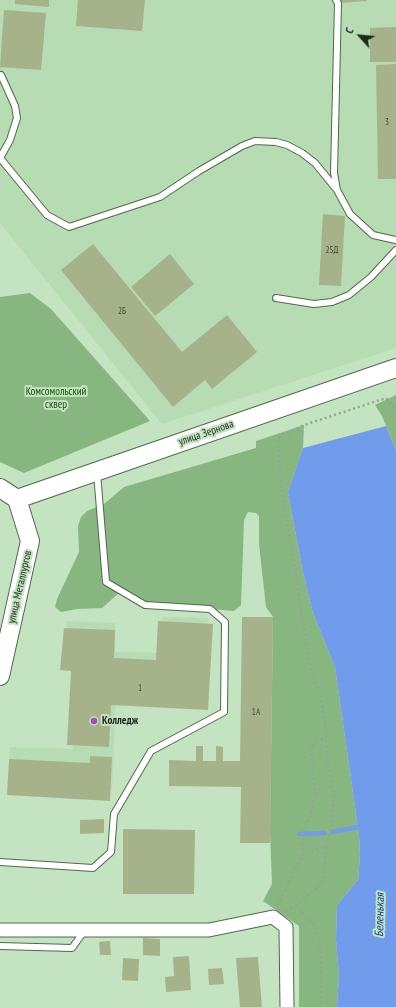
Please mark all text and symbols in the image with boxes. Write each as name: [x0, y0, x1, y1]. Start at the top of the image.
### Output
north arrow: [340, 16, 380, 56]
text: С: [342, 25, 357, 36]
house number: 3: [385, 117, 389, 127]
house number: 25Д: [326, 245, 338, 255]
house number: 2Б: [118, 306, 126, 316]
park label: Комсомольский сквер: [26, 385, 86, 411]
street label: улица Зернова: [177, 417, 235, 449]
street label: улица Металлургов: [5, 549, 35, 625]
house number: 1: [138, 683, 142, 693]
house number: 1А: [252, 707, 260, 717]
place label: Колледж: [102, 714, 138, 728]
marker: Колледж: [89, 716, 99, 726]
water label: Беленькая: [372, 893, 388, 937]

